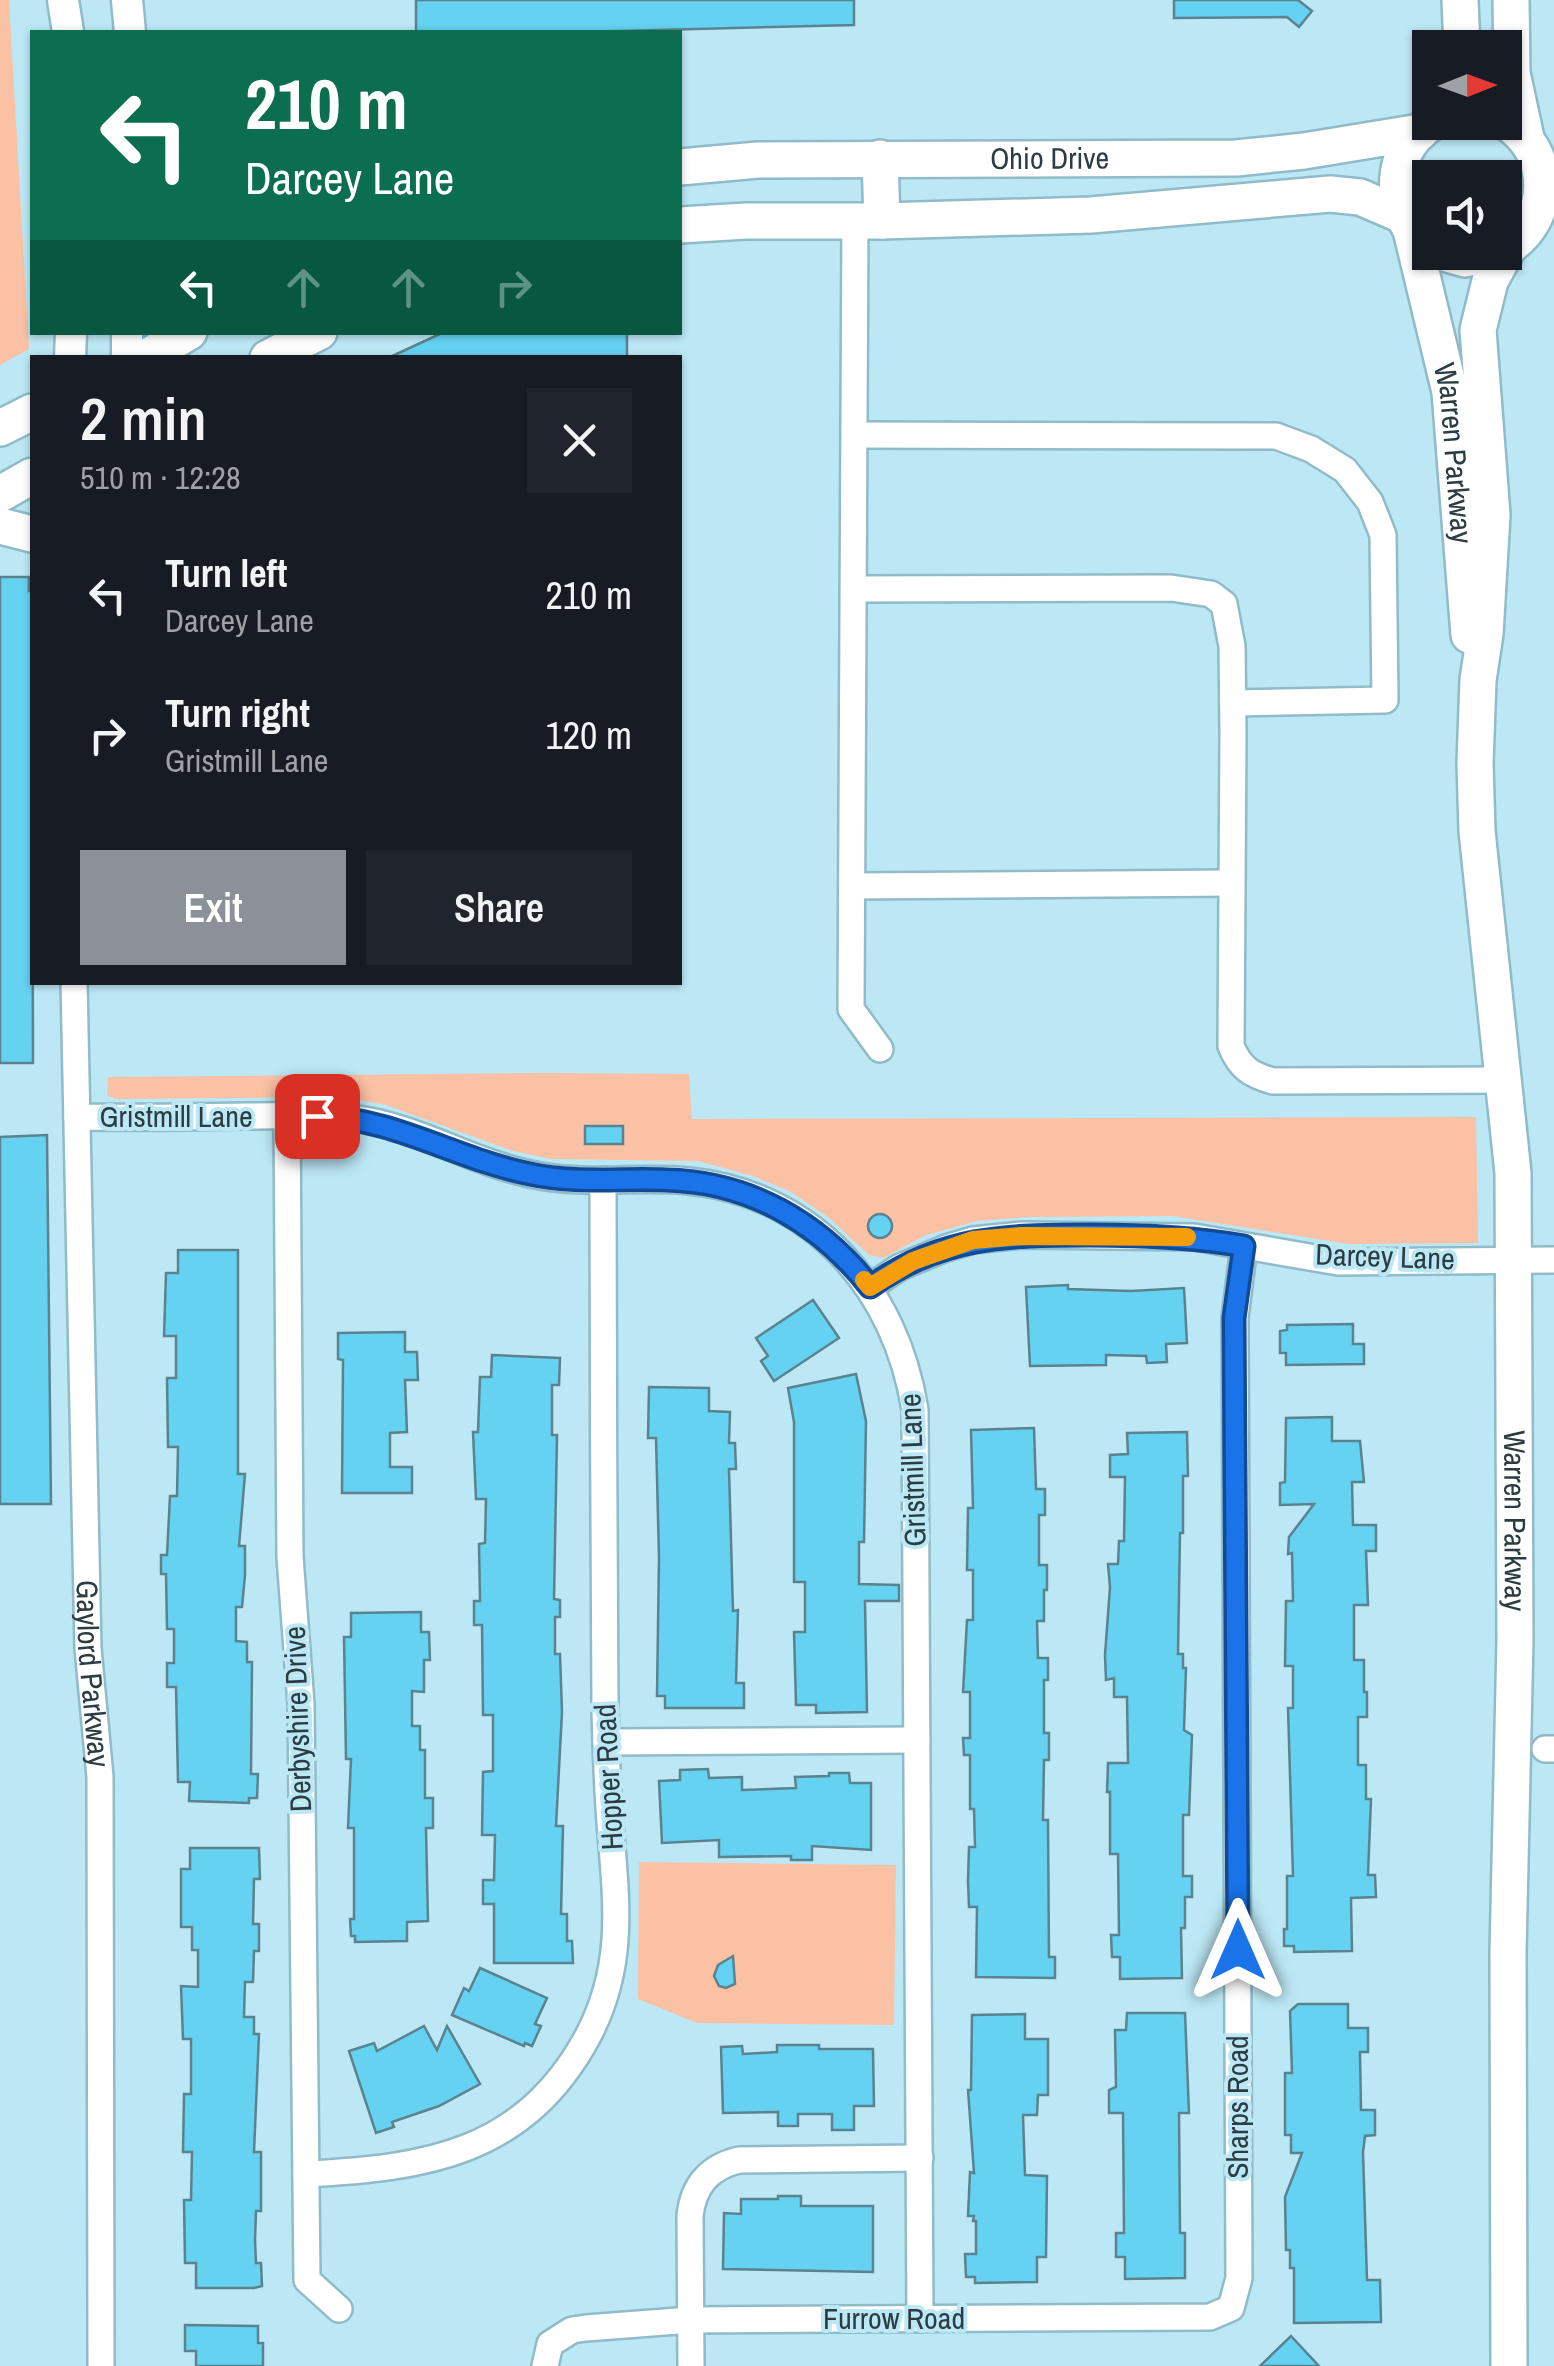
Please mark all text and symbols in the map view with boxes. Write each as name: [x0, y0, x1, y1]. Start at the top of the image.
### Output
north arrow: [1412, 30, 1522, 140]
map controls: [1412, 30, 1522, 270]
text: 210 m: [245, 57, 408, 151]
icon: left: [80, 70, 210, 200]
street label: Ohio Drive: [990, 138, 1109, 178]
text: Darcey Lane: [245, 147, 454, 208]
button: sound: [1412, 160, 1522, 270]
icon: left: [171, 260, 226, 315]
icon: ahead: [276, 260, 331, 315]
icon: ahead: [381, 260, 436, 315]
icon: right: [486, 260, 541, 315]
street label: Warren Parkway: [1425, 359, 1483, 546]
text: 2 min: [80, 378, 207, 459]
button: close: [527, 388, 632, 493]
text: 510 m · 12:28: [80, 456, 240, 499]
text: Turn left: [165, 548, 287, 599]
icon: left: [80, 568, 135, 623]
text: 210 m: [545, 570, 632, 621]
text: Darcey Lane: [165, 599, 314, 642]
text: Turn right: [165, 688, 310, 739]
icon: right: [80, 708, 135, 763]
text: 120 m: [545, 710, 632, 761]
text: Gristmill Lane: [165, 739, 328, 782]
button: Exit: [80, 850, 346, 965]
button: Share: [366, 850, 632, 965]
pin: [275, 1074, 360, 1159]
icon: arrive: [290, 1089, 345, 1144]
street label: Gristmill Lane: [99, 1096, 253, 1136]
street label: Darcey Lane: [1315, 1234, 1455, 1278]
street label: Gristmill Lane: [889, 1393, 935, 1547]
street label: Warren Parkway: [1495, 1430, 1536, 1612]
street label: Gaylord Parkway: [68, 1580, 120, 1769]
street label: Derbyshire Drive: [274, 1625, 320, 1813]
street label: Hopper Road: [584, 1703, 632, 1851]
position arrow: [1186, 1898, 1290, 2002]
street label: Sharps Road: [1217, 2035, 1257, 2179]
street label: Furrow Road: [823, 2298, 965, 2338]

